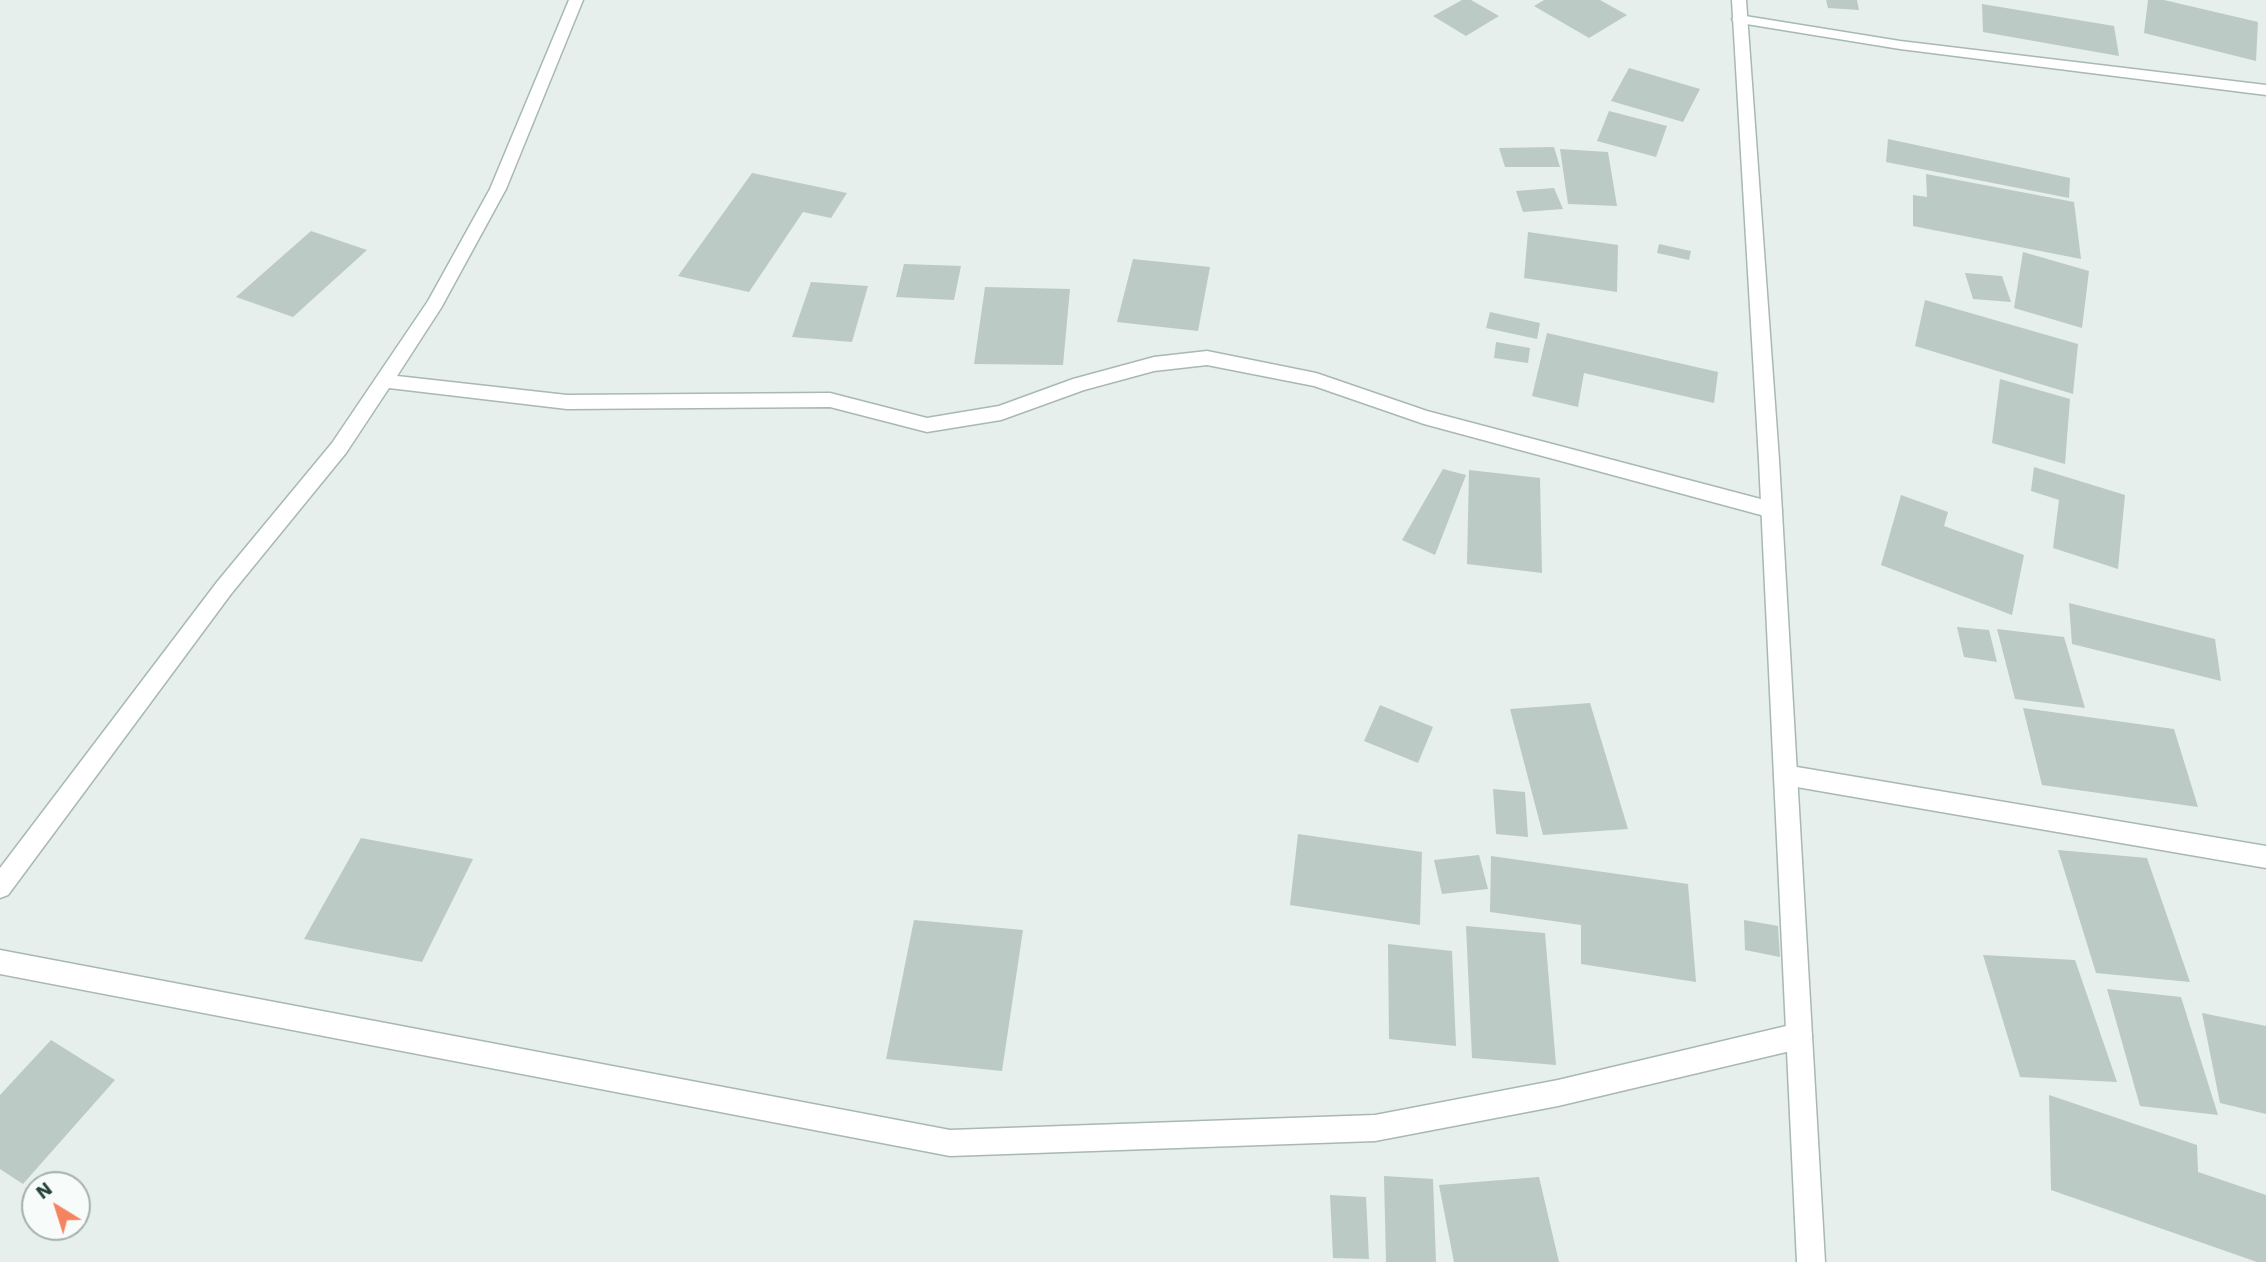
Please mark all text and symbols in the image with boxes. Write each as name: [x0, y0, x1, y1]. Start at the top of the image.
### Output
north arrow: [21, 1171, 91, 1241]
text: N: [31, 1177, 57, 1204]

